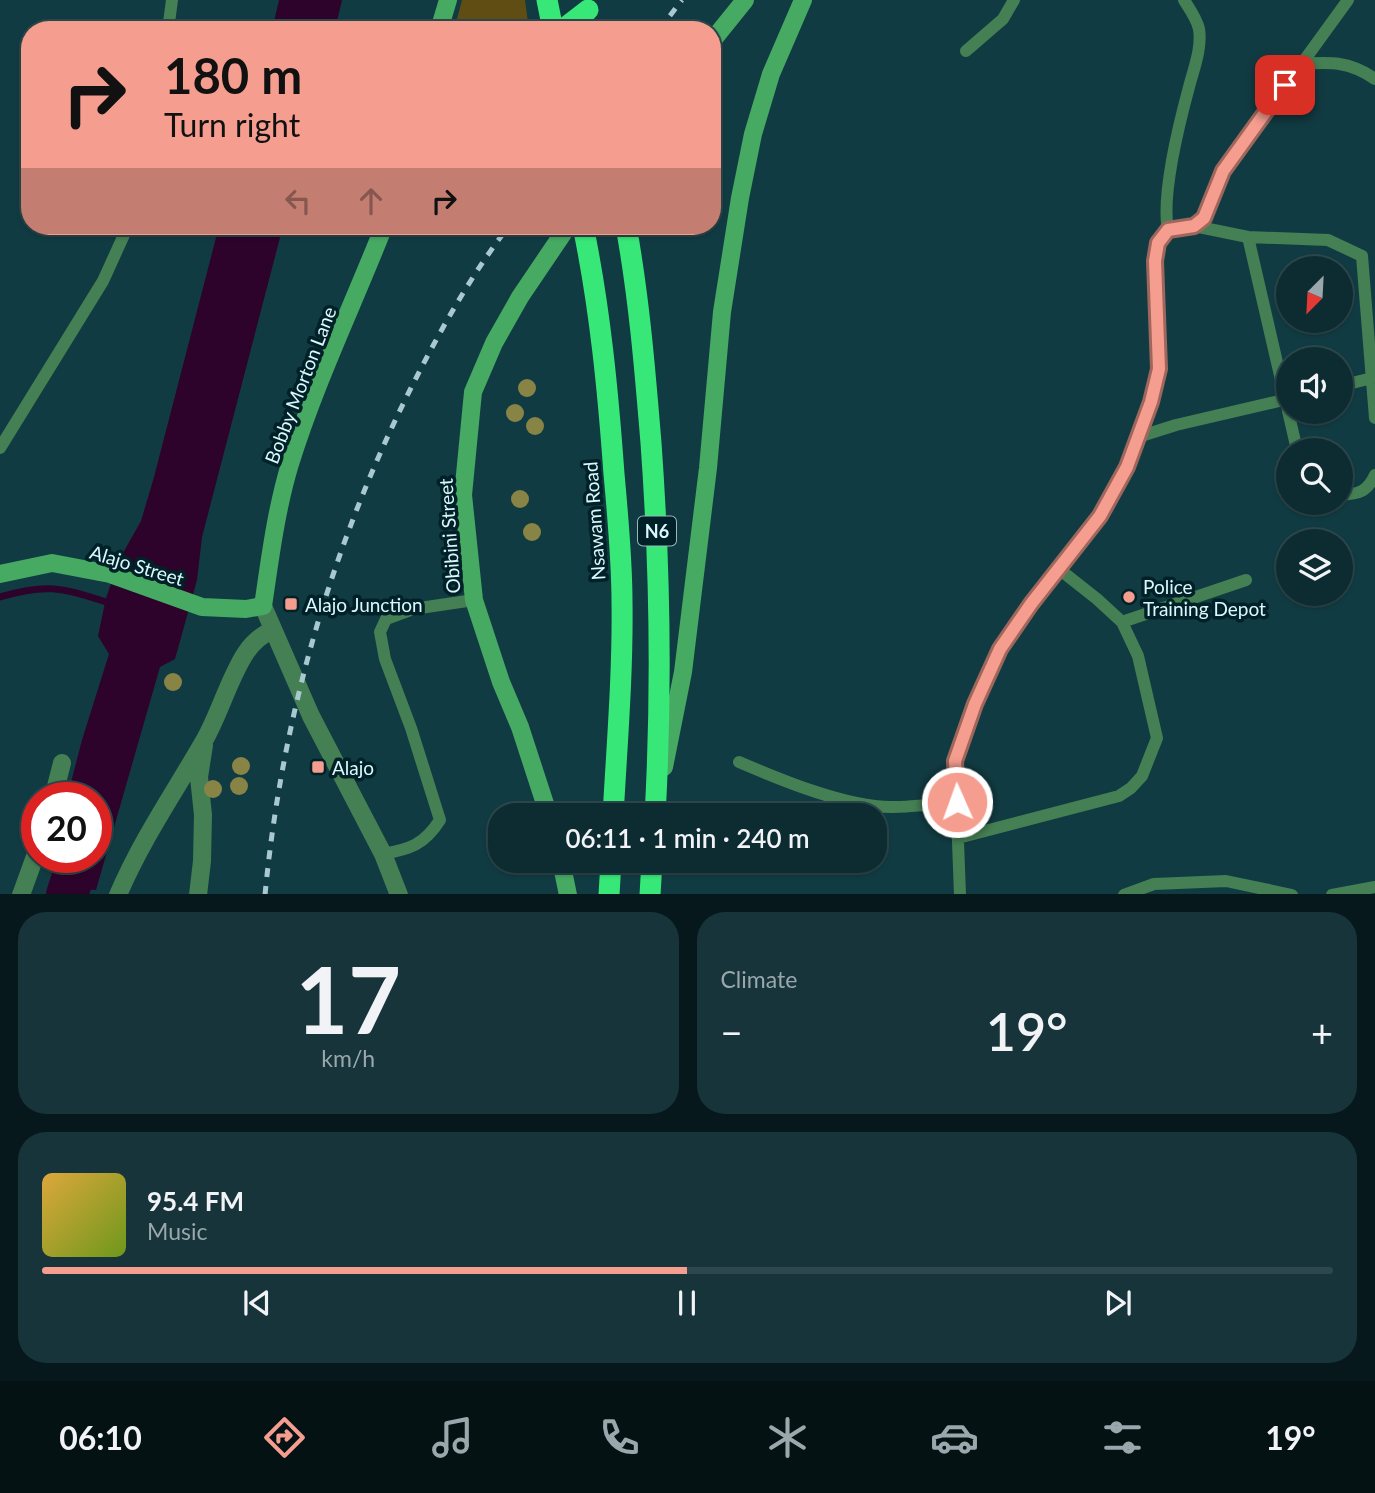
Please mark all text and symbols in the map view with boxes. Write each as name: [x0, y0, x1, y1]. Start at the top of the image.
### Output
text: 180 m: [164, 46, 302, 104]
icon: right: [49, 49, 140, 140]
pin: [1255, 55, 1315, 115]
icon: arrive: [1266, 66, 1304, 104]
text: Turn right: [164, 105, 300, 144]
icon: left: [279, 182, 317, 220]
icon: ahead: [352, 182, 390, 220]
icon: right: [425, 182, 463, 220]
north arrow: [1276, 256, 1353, 332]
map controls: [1276, 256, 1353, 606]
street label: Bobby Morton Lane: [260, 303, 340, 467]
button: sound: [1276, 347, 1353, 424]
button: search: [1276, 438, 1353, 515]
street label: Nsawam Road: [578, 461, 610, 581]
street label: Obibini Street: [433, 477, 464, 594]
road number: N6: [638, 516, 676, 546]
button: layers: [1276, 529, 1353, 606]
street label: Alajo Street: [87, 540, 187, 590]
place label: Police Training Depot: [1143, 575, 1266, 620]
marker: Police Training Depot: [1121, 589, 1137, 605]
place label: Alajo Junction: [305, 593, 423, 616]
marker: Alajo Junction: [283, 596, 299, 612]
place label: Alajo: [332, 756, 374, 779]
marker: Alajo: [310, 759, 326, 775]
position arrow: [920, 765, 994, 839]
speed limit sign: 20: [21, 782, 112, 873]
text: 06:11 · 1 min · 240 m: [565, 822, 810, 854]
text: 17: [295, 944, 401, 1053]
text: Climate: [721, 965, 797, 993]
text: 19°: [986, 1000, 1068, 1062]
text: −: [721, 1009, 743, 1055]
text: +: [1311, 1009, 1333, 1055]
text: km/h: [321, 1044, 375, 1072]
text: 95.4 FM: [147, 1185, 244, 1217]
text: Music: [147, 1217, 207, 1245]
icon: previous: [238, 1284, 276, 1322]
icon: pause: [668, 1284, 706, 1322]
icon: next: [1099, 1284, 1137, 1322]
icon: directions: [260, 1413, 309, 1462]
icon: music: [428, 1413, 477, 1462]
icon: phone: [595, 1413, 644, 1462]
icon: climate: [763, 1413, 812, 1462]
icon: car: [930, 1413, 979, 1462]
icon: filters: [1098, 1413, 1147, 1462]
text: 06:10: [59, 1418, 142, 1457]
text: 19°: [1265, 1418, 1316, 1457]

